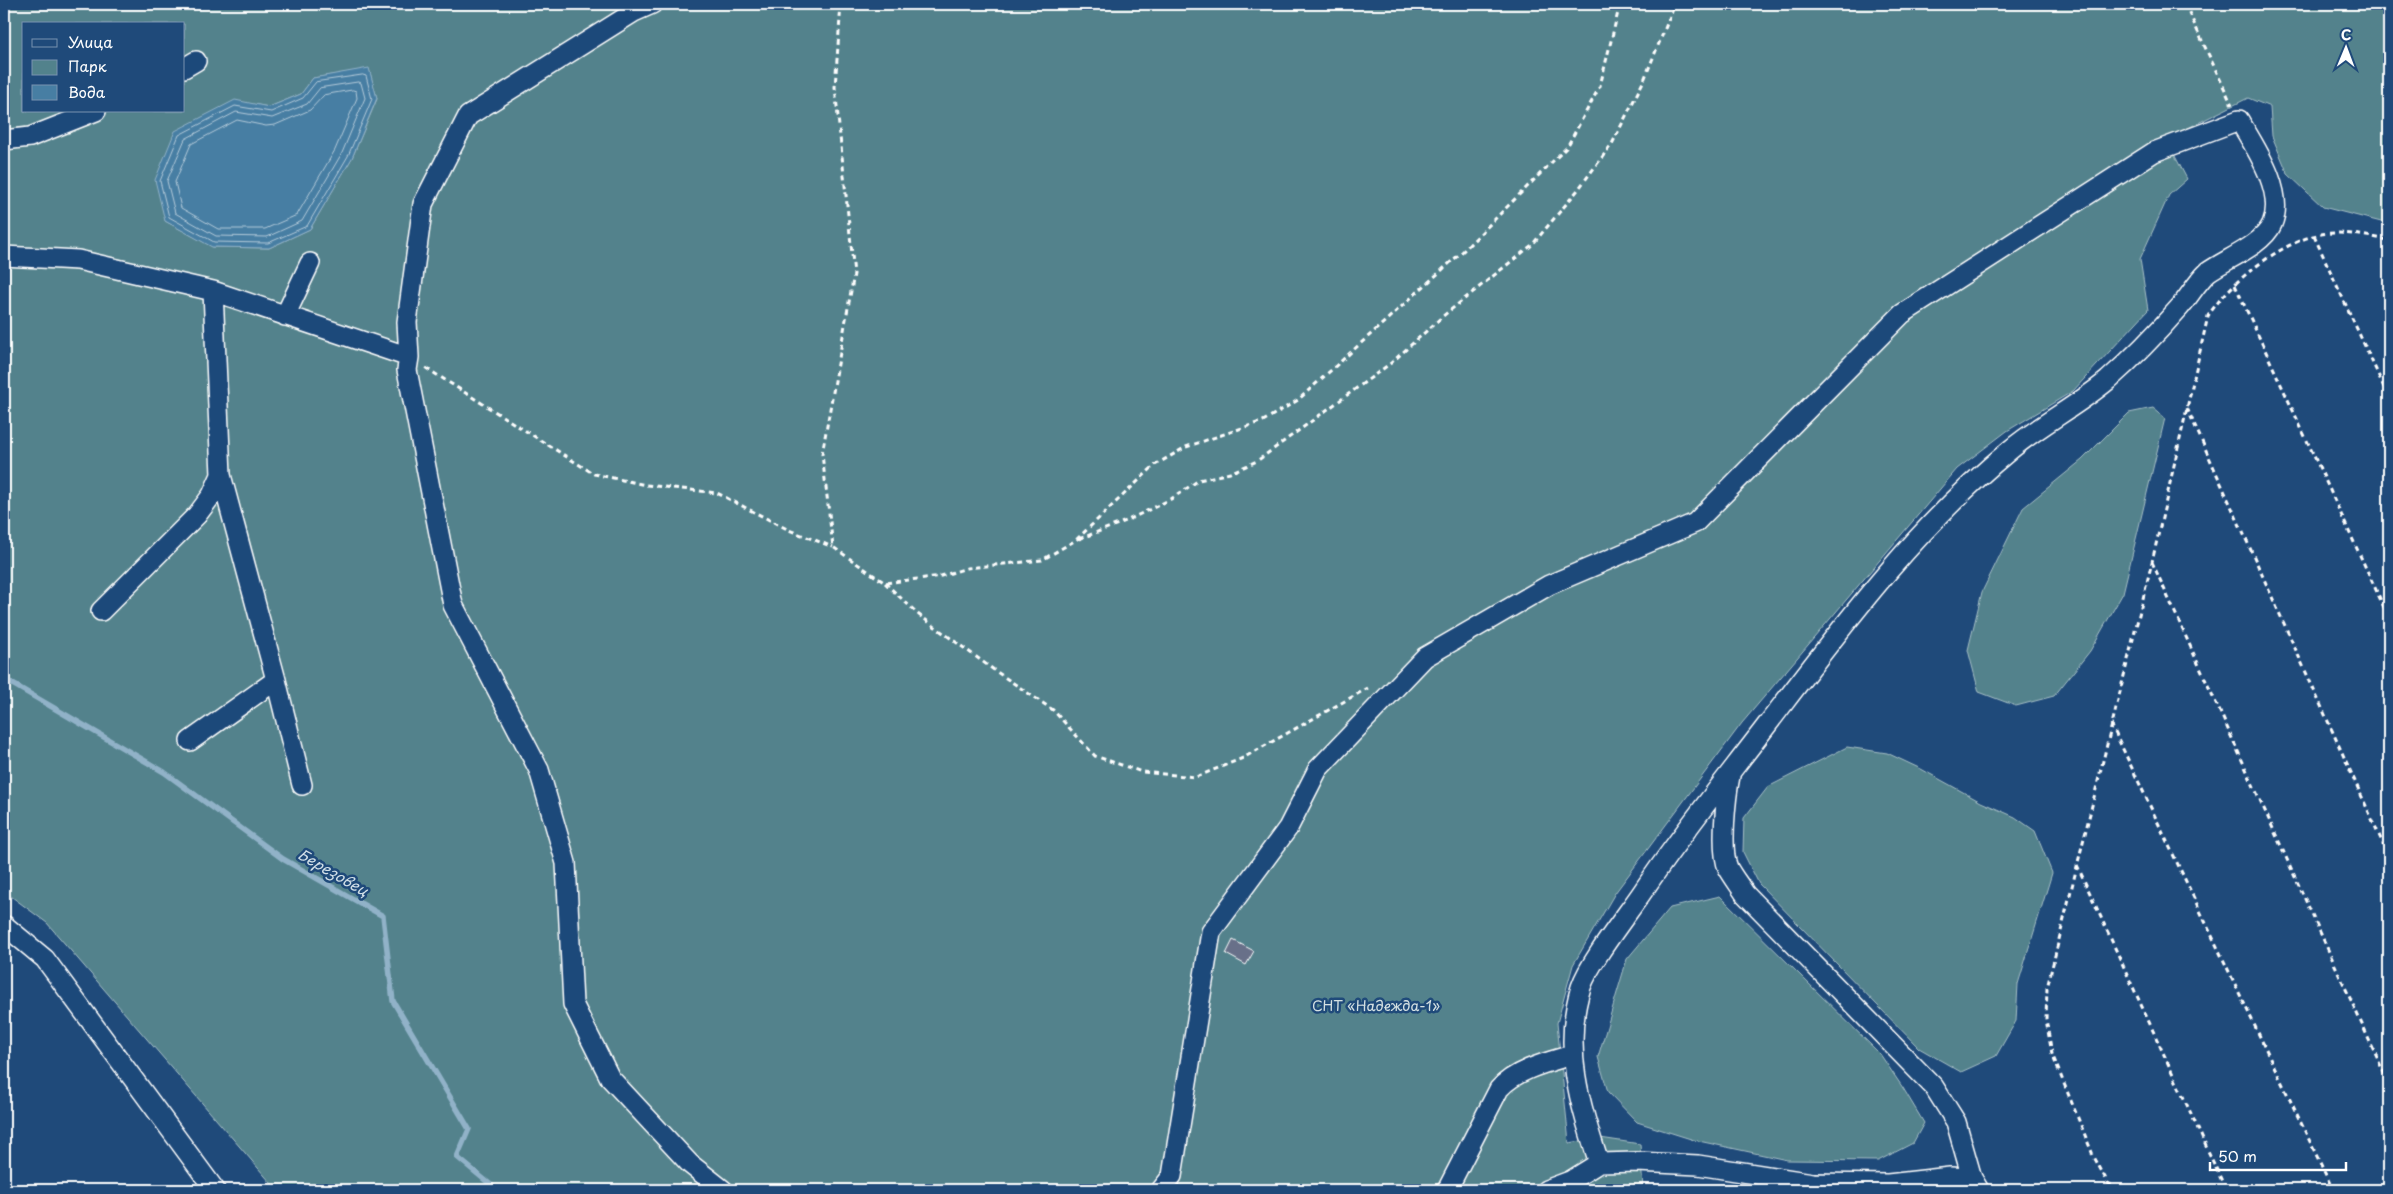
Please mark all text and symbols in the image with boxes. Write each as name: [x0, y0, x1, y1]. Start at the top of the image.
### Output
legend: [22, 22, 185, 112]
north arrow: [2320, 22, 2370, 72]
text: С: [2341, 24, 2352, 45]
text: Улица: [68, 30, 113, 53]
text: Парк: [68, 54, 107, 77]
text: Вода: [68, 80, 106, 103]
water label: Березовец: [294, 842, 374, 901]
park label: СНТ «Надежда-1»: [1312, 995, 1440, 1016]
scale bar: [2210, 1139, 2347, 1171]
text: 50 m: [2218, 1144, 2257, 1167]

